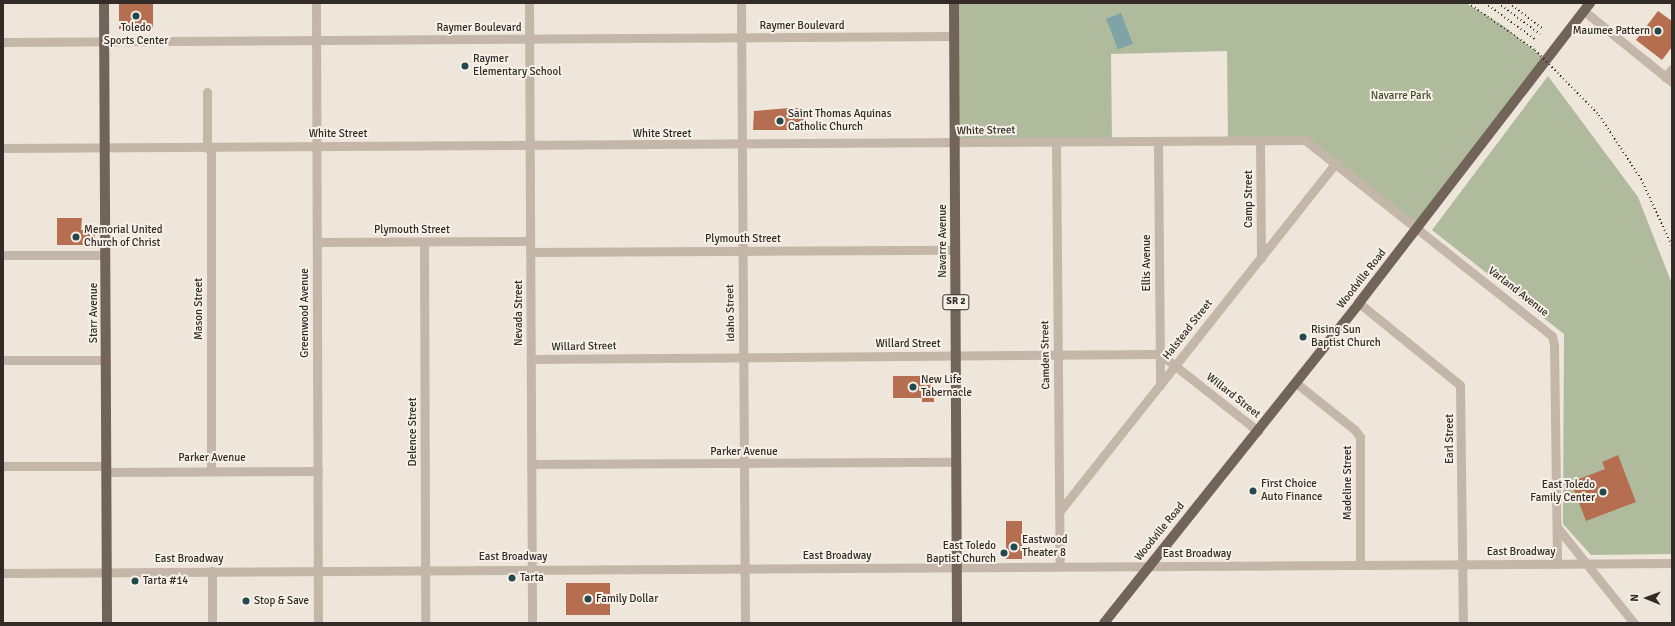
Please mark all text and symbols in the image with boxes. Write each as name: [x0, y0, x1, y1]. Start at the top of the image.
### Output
marker: Toledo Sports Center: [131, 11, 141, 21]
street label: Raymer Boulevard: [759, 19, 845, 33]
street label: Raymer Boulevard: [436, 21, 522, 35]
place label: Toledo Sports Center: [104, 22, 168, 48]
place label: Maumee Pattern: [1573, 24, 1650, 38]
marker: Maumee Pattern: [1653, 26, 1663, 36]
place label: Raymer Elementary School: [473, 53, 561, 79]
marker: Raymer Elementary School: [460, 61, 470, 71]
park label: Navarre Park: [1371, 89, 1431, 103]
place label: Saint Thomas Aquinas Catholic Church: [788, 108, 891, 134]
marker: Saint Thomas Aquinas Catholic Church: [775, 116, 785, 126]
street label: White Street: [957, 124, 1015, 138]
street label: White Street: [309, 127, 367, 141]
street label: White Street: [633, 127, 691, 141]
street label: Camp Street: [1242, 170, 1256, 228]
street label: Navarre Avenue: [936, 204, 950, 278]
street label: Plymouth Street: [374, 223, 450, 237]
place label: Memorial United Church of Christ: [84, 224, 163, 250]
marker: Memorial United Church of Christ: [71, 232, 81, 242]
street label: Plymouth Street: [705, 232, 781, 246]
street label: Ellis Avenue: [1140, 234, 1154, 292]
street label: Woodville Road: [1335, 247, 1389, 311]
street label: Varland Avenue: [1485, 264, 1551, 320]
street label: Greenwood Avenue: [298, 268, 312, 358]
street label: Mason Street: [192, 278, 206, 340]
street label: Nevada Street: [512, 280, 526, 346]
street label: Starr Avenue: [87, 283, 101, 343]
street label: Idaho Street: [724, 284, 738, 342]
road number: SR 2: [942, 294, 970, 310]
street label: Halstead Street: [1160, 297, 1216, 363]
street label: Camden Street: [1039, 320, 1053, 390]
place label: Rising Sun Baptist Church: [1311, 324, 1381, 350]
marker: Rising Sun Baptist Church: [1298, 332, 1308, 342]
street label: Willard Street: [875, 337, 941, 351]
street label: Willard Street: [551, 340, 617, 354]
street label: Willard Street: [1203, 371, 1263, 421]
place label: New Life Tabernacle: [921, 374, 972, 400]
marker: New Life Tabernacle: [908, 382, 918, 392]
street label: Delence Street: [406, 398, 420, 466]
street label: Earl Street: [1443, 414, 1457, 464]
street label: Parker Avenue: [710, 445, 778, 459]
street label: Madeline Street: [1341, 446, 1355, 520]
street label: Parker Avenue: [178, 451, 246, 465]
place label: First Choice Auto Finance: [1261, 478, 1322, 504]
place label: East Toledo Family Center: [1530, 479, 1595, 505]
marker: First Choice Auto Finance: [1248, 486, 1258, 496]
marker: East Toledo Family Center: [1598, 487, 1608, 497]
street label: Woodville Road: [1132, 500, 1188, 564]
place label: Eastwood Theater 8: [1022, 534, 1068, 560]
place label: East Toledo Baptist Church: [926, 540, 996, 566]
marker: Eastwood Theater 8: [1009, 542, 1019, 552]
street label: East Broadway: [1487, 545, 1555, 559]
street label: East Broadway: [1163, 547, 1231, 561]
marker: East Toledo Baptist Church: [999, 548, 1009, 558]
street label: East Broadway: [803, 549, 871, 563]
street label: East Broadway: [479, 550, 547, 564]
street label: East Broadway: [155, 552, 223, 566]
place label: Tarta: [520, 571, 544, 585]
marker: Tarta: [507, 573, 517, 583]
place label: Tarta #14: [143, 574, 188, 588]
marker: Tarta #14: [130, 576, 140, 586]
north arrow: [1627, 578, 1667, 618]
place label: Family Dollar: [596, 592, 658, 606]
place label: Stop & Save: [254, 594, 309, 608]
marker: Family Dollar: [583, 594, 593, 604]
text: N: [1628, 594, 1641, 602]
marker: Stop & Save: [241, 596, 251, 606]

